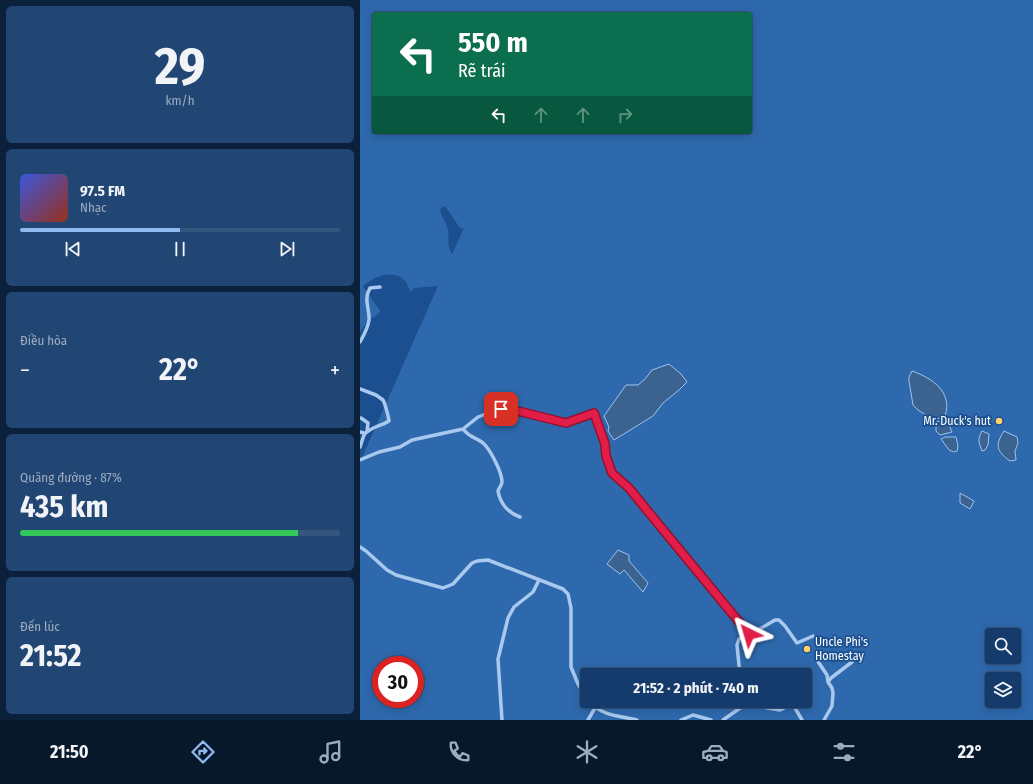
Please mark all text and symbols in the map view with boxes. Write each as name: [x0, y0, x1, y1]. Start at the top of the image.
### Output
text: 550 m: [458, 26, 528, 59]
icon: left: [392, 28, 444, 80]
text: 29: [155, 35, 205, 98]
text: Rẽ trái: [458, 60, 506, 82]
text: km/h: [166, 93, 195, 108]
icon: left: [488, 104, 510, 126]
icon: ahead: [530, 104, 552, 126]
icon: ahead: [572, 104, 594, 126]
icon: right: [614, 104, 636, 126]
text: 97.5 FM: [80, 182, 125, 200]
text: Nhạc: [80, 200, 107, 215]
icon: previous: [62, 238, 84, 260]
icon: pause: [169, 238, 191, 260]
icon: next: [276, 238, 298, 260]
text: Điều hòa: [20, 333, 67, 348]
text: 22°: [159, 352, 201, 388]
text: −: [20, 357, 30, 384]
text: +: [330, 357, 340, 384]
pin: [484, 392, 518, 426]
icon: arrive: [490, 398, 512, 420]
place label: Mr. Duck's hut: [923, 414, 991, 428]
marker: Mr. Duck's hut: [994, 416, 1004, 426]
text: Quãng đường · 87%: [20, 470, 122, 485]
text: 435 km: [20, 489, 108, 525]
position arrow: [728, 613, 770, 655]
text: Đến lúc: [20, 619, 60, 634]
map controls: [985, 628, 1021, 708]
button: search: [985, 628, 1021, 664]
place label: Uncle Phi's Homestay: [815, 635, 868, 663]
text: 21:52: [20, 638, 81, 674]
marker: Uncle Phi's Homestay: [802, 644, 812, 654]
speed limit sign: 30: [372, 656, 424, 708]
button: layers: [985, 672, 1021, 708]
text: 21:52 · 2 phút · 740 m: [633, 679, 759, 697]
icon: directions: [189, 738, 217, 766]
icon: music: [317, 738, 345, 766]
icon: phone: [445, 738, 473, 766]
icon: climate: [573, 738, 601, 766]
icon: car: [701, 738, 729, 766]
icon: filters: [830, 738, 858, 766]
text: 21:50: [50, 741, 89, 763]
text: 22°: [958, 741, 983, 763]

